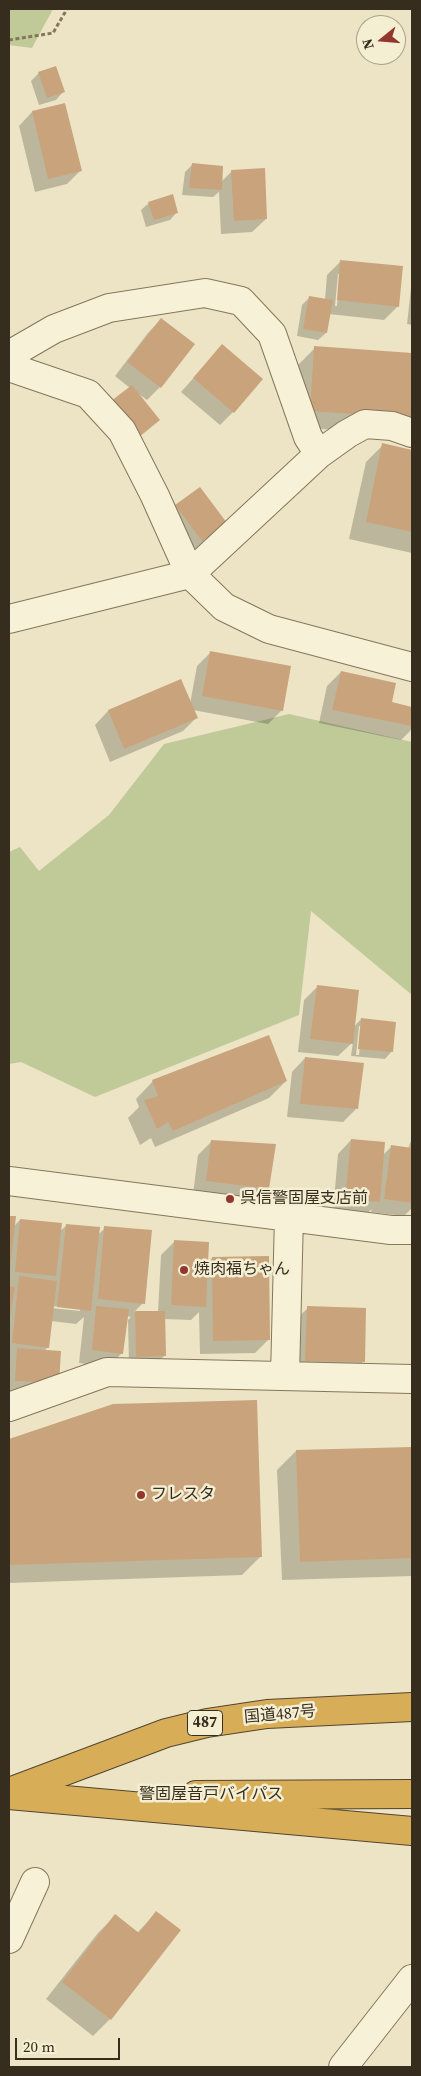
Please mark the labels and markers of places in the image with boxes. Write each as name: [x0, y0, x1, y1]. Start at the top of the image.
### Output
place label: 呉信警固屋支店前: [240, 1189, 368, 1209]
marker: 呉信警固屋支店前: [224, 1193, 236, 1205]
place label: 焼肉福ちゃん: [194, 1260, 290, 1280]
marker: 焼肉福ちゃん: [178, 1264, 190, 1276]
place label: フレスタ: [151, 1485, 215, 1505]
marker: フレスタ: [135, 1489, 147, 1501]

